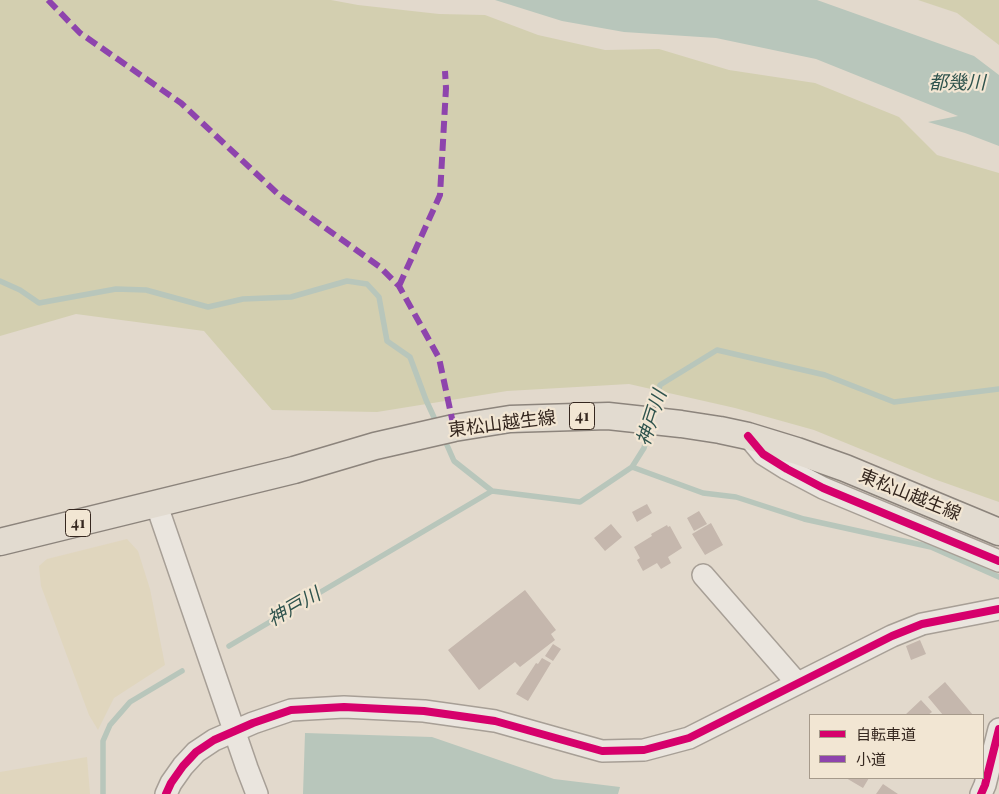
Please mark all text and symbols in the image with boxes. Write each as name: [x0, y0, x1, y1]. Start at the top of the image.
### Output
water label: 都幾川: [929, 72, 985, 94]
water label: 神戸川: [632, 387, 672, 449]
road number: 41: [570, 402, 594, 430]
street label: 東松山越生線: [447, 407, 557, 441]
street label: 東松山越生線: [856, 465, 964, 525]
road number: 41: [66, 509, 90, 536]
water label: 神戸川: [264, 583, 324, 631]
legend: [809, 714, 984, 779]
text: 自転車道: [856, 724, 916, 744]
text: 小道: [856, 749, 886, 769]

